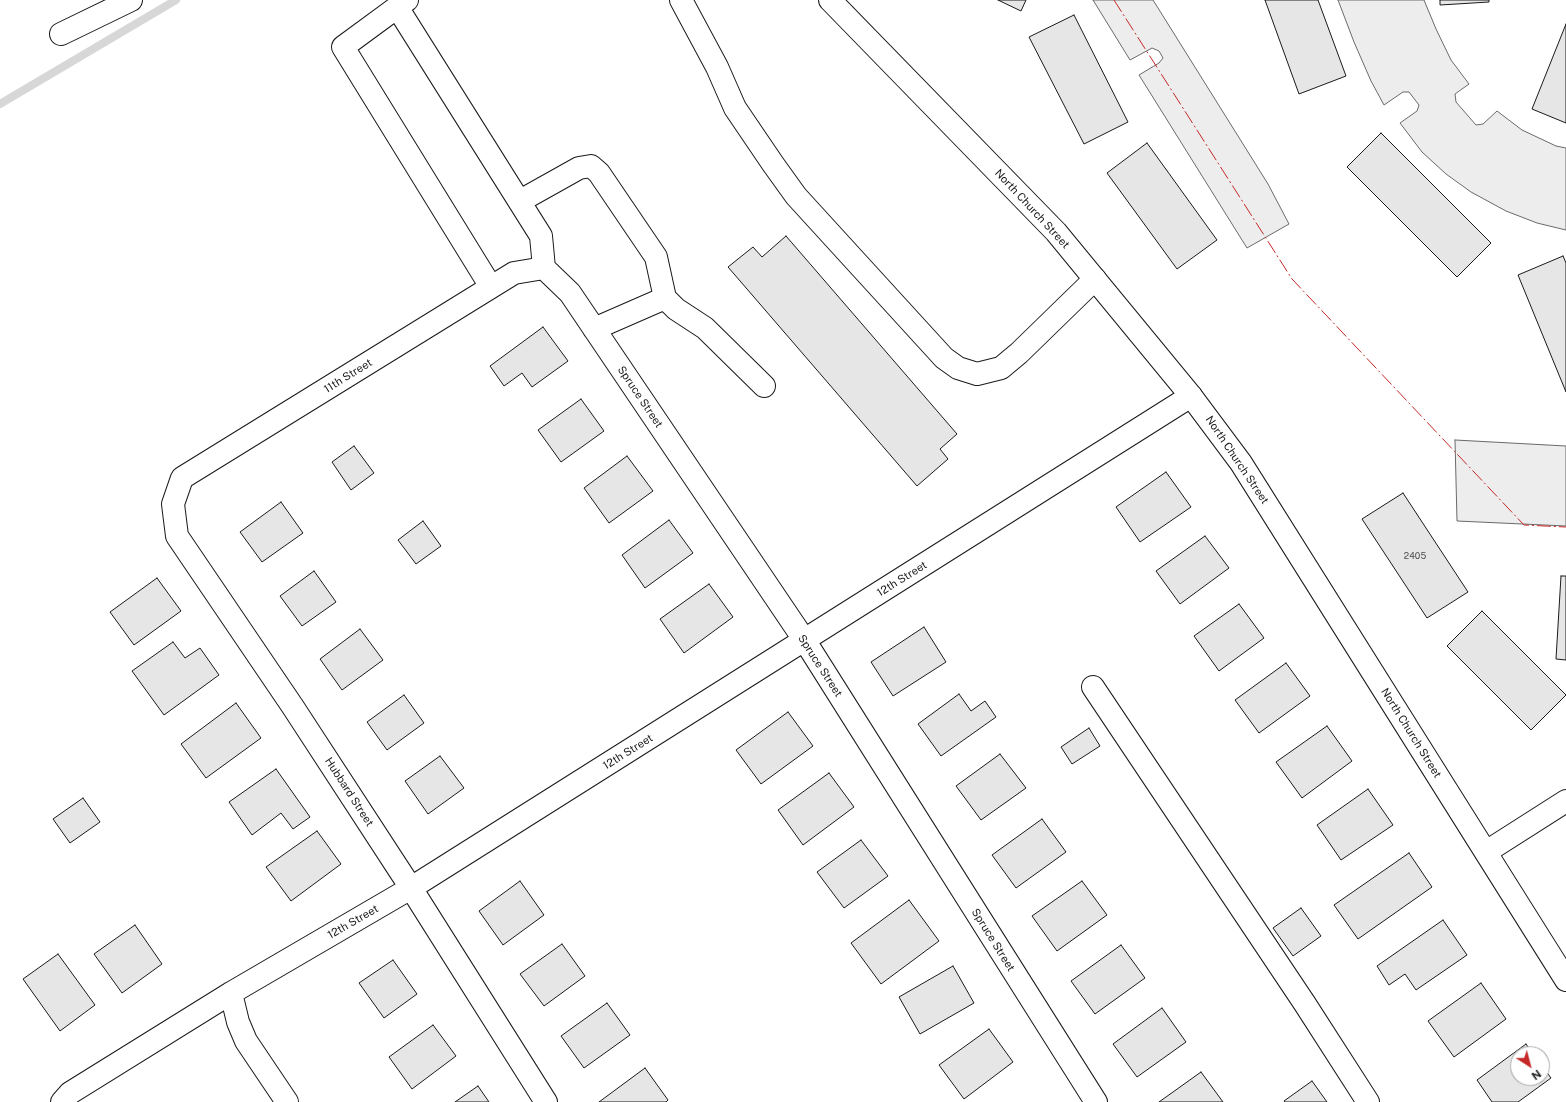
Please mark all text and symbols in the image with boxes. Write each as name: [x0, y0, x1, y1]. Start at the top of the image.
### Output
street label: North Church Street: [992, 167, 1072, 251]
street label: 11th Street: [321, 356, 375, 396]
street label: Spruce Street: [615, 364, 665, 430]
street label: North Church Street: [1203, 413, 1271, 507]
house number: 2405: [1404, 551, 1426, 561]
street label: 12th Street: [875, 558, 929, 600]
street label: Spruce Street: [795, 632, 845, 700]
street label: North Church Street: [1378, 686, 1444, 780]
street label: 12th Street: [601, 731, 655, 773]
street label: Hubbard Street: [322, 755, 376, 829]
street label: 12th Street: [325, 902, 381, 942]
street label: Spruce Street: [968, 906, 1018, 974]
north arrow: [1510, 1046, 1550, 1086]
text: N: [1529, 1068, 1543, 1082]

